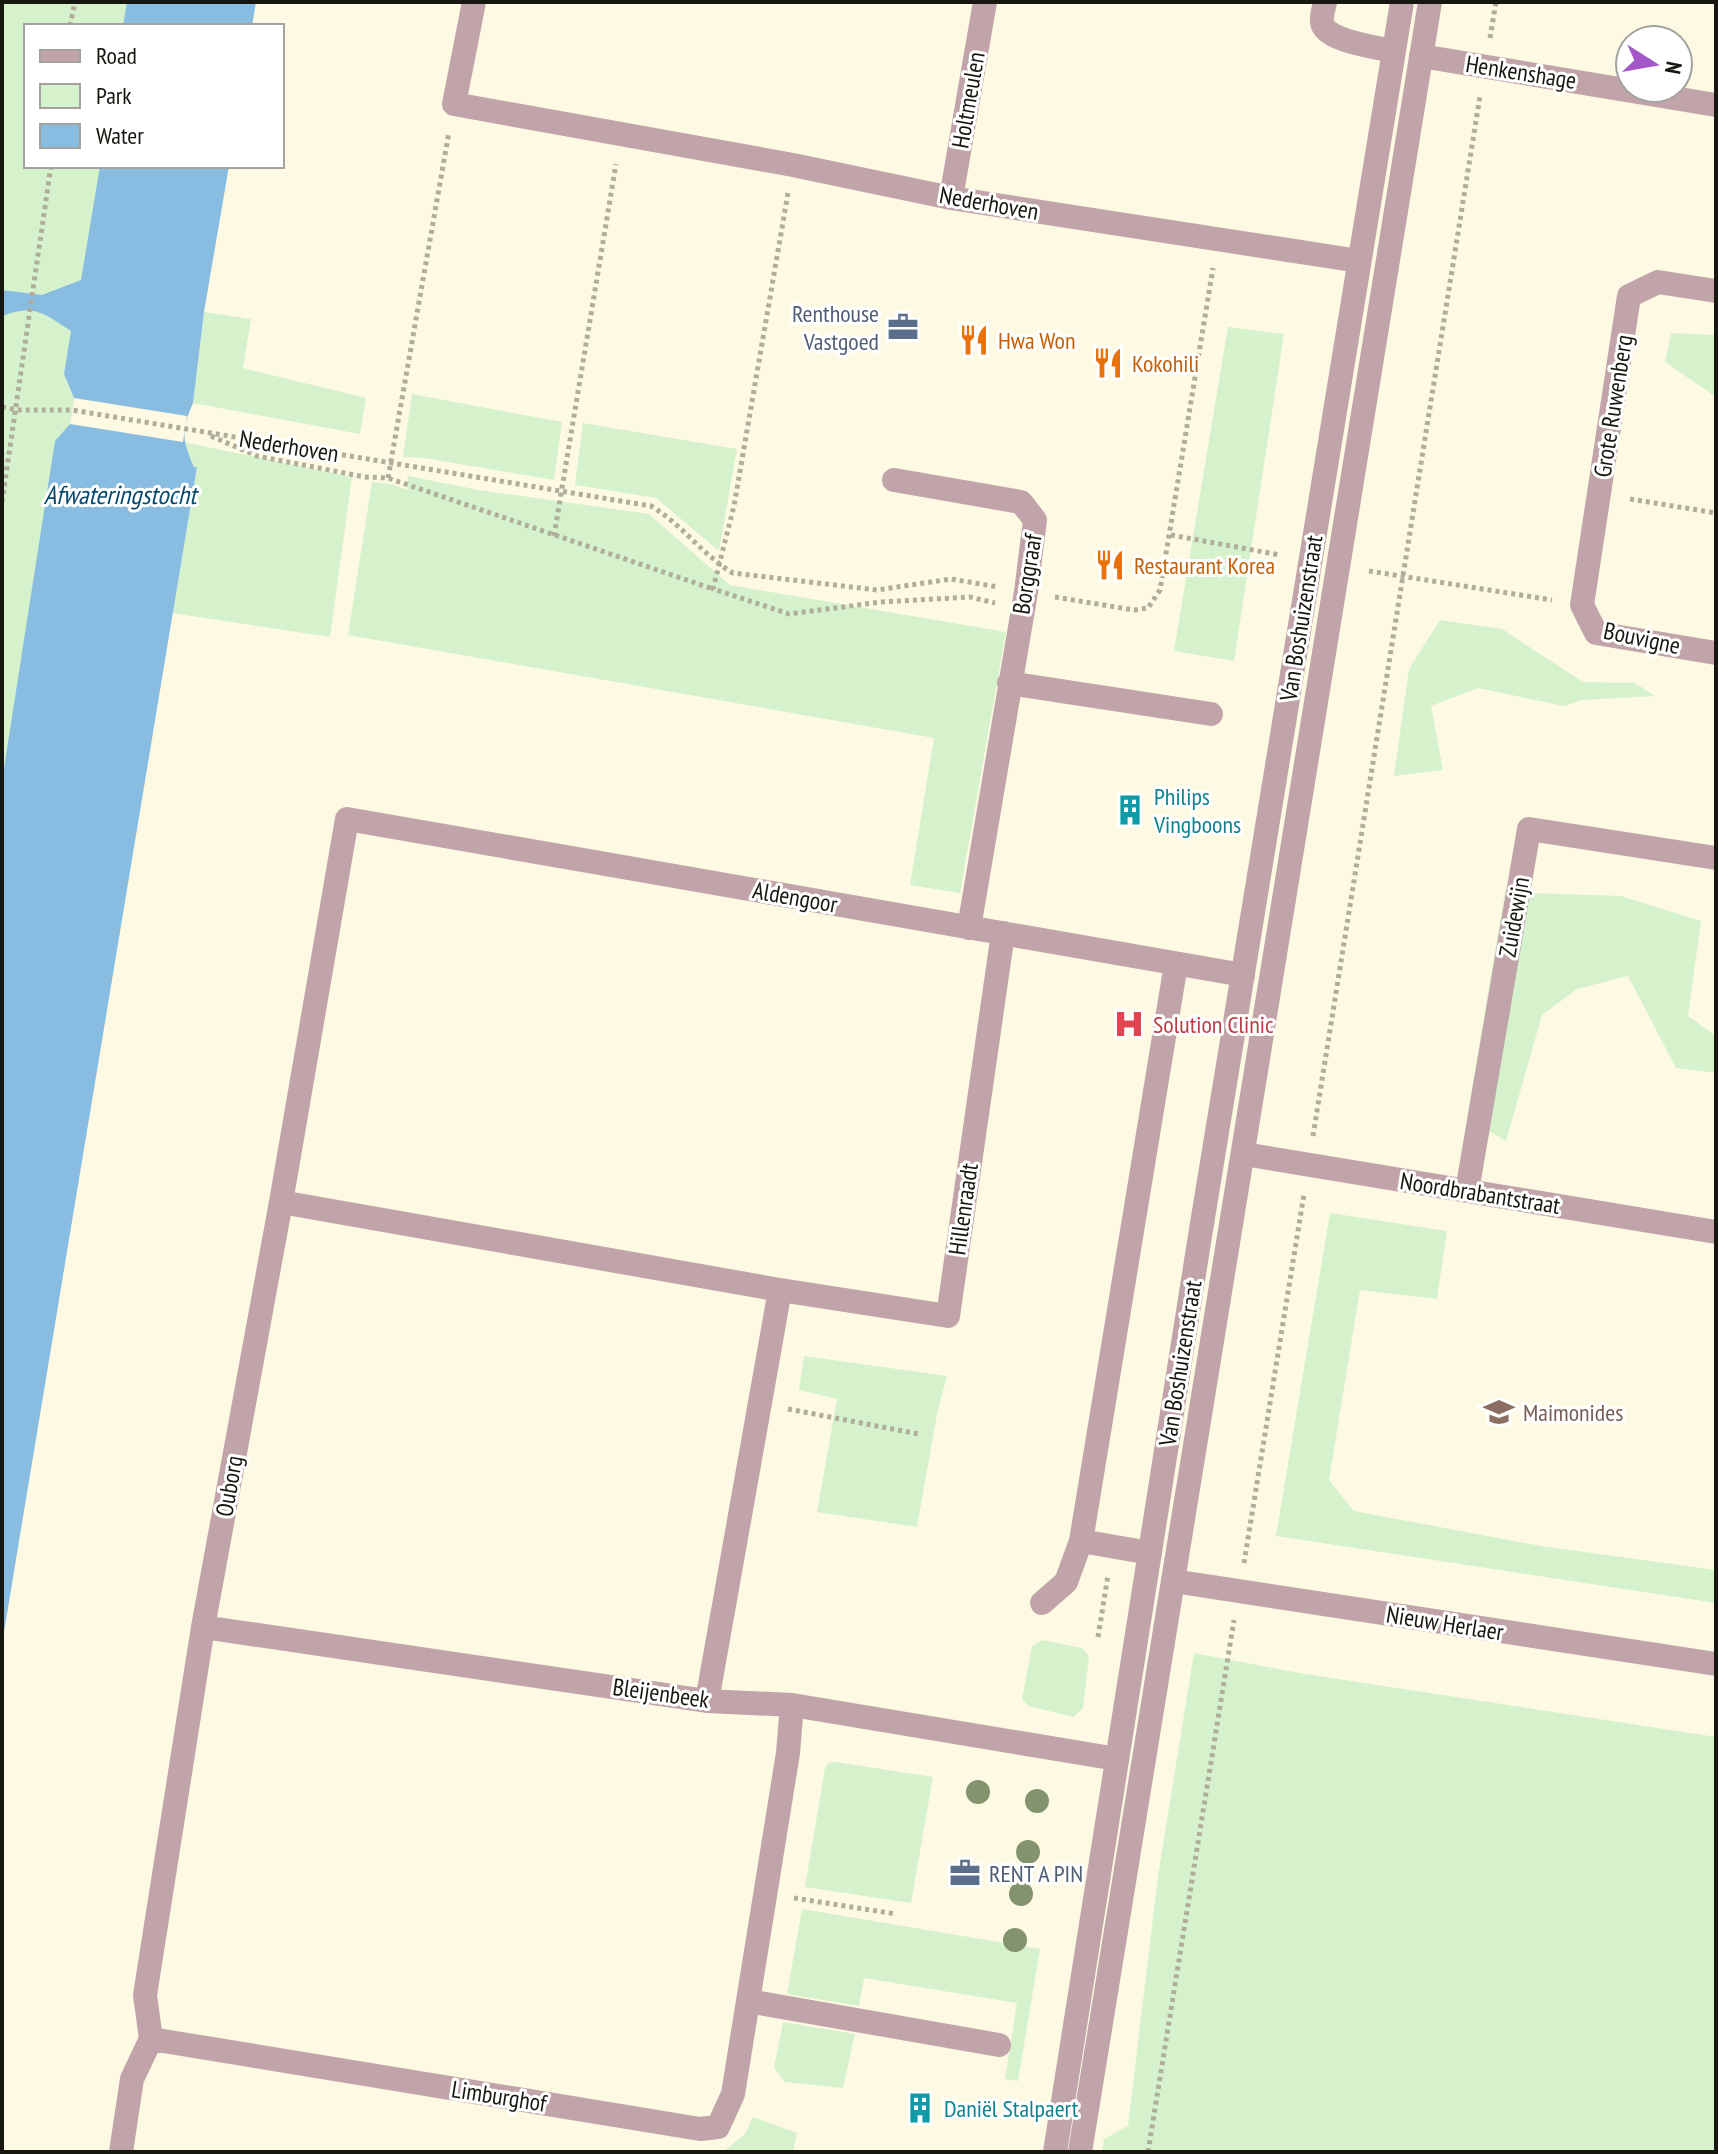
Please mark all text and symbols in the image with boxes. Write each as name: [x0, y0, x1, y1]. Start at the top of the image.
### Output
legend: [24, 24, 284, 168]
north arrow: [1614, 24, 1694, 104]
text: Road: [96, 40, 137, 71]
street label: Henkenshage: [1464, 48, 1578, 96]
street label: Holtmeulen: [944, 49, 992, 151]
text: N: [1659, 59, 1689, 76]
text: Park: [96, 80, 132, 111]
text: Water: [96, 120, 144, 151]
street label: Nederhoven: [937, 179, 1041, 227]
place label: Renthouse Vastgoed: [792, 298, 879, 357]
office icon: Renthouse Vastgoed: [886, 310, 920, 344]
restaurant icon: Hwa Won: [957, 323, 991, 357]
place label: Hwa Won: [998, 325, 1076, 356]
street label: Grote Ruwenberg: [1586, 333, 1640, 479]
restaurant icon: Kokohili: [1091, 346, 1125, 380]
place label: Kokohili: [1132, 348, 1199, 379]
street label: Nederhoven: [237, 423, 341, 469]
water label: Afwateringstocht: [44, 478, 199, 511]
street label: Borggraaf: [1005, 531, 1049, 616]
street label: Van Boshuizenstraat: [1272, 533, 1329, 704]
restaurant icon: Restaurant Korea: [1093, 548, 1127, 582]
place label: Restaurant Korea: [1134, 550, 1275, 581]
street label: Bouvigne: [1601, 615, 1683, 661]
place label: Philips Vingboons: [1153, 781, 1241, 840]
building icon: Philips Vingboons: [1113, 793, 1147, 827]
street label: Aldengoor: [750, 874, 840, 920]
street label: Zuidewijn: [1492, 874, 1536, 960]
hospital icon: Solution Clinic: [1112, 1007, 1146, 1041]
place label: Solution Clinic: [1153, 1009, 1274, 1040]
street label: Hillenraadt: [941, 1161, 985, 1257]
street label: Noordbrabantstraat: [1398, 1165, 1563, 1221]
street label: Van Boshuizenstraat: [1151, 1278, 1208, 1449]
school or university icon: Maimonides: [1482, 1395, 1516, 1429]
place label: Maimonides: [1523, 1397, 1623, 1428]
street label: Ouborg: [208, 1453, 250, 1519]
street label: Nieuw Herlaer: [1384, 1598, 1506, 1648]
street label: Bleijenbeek: [611, 1671, 712, 1715]
office icon: RENT A PIN: [948, 1856, 982, 1890]
place label: RENT A PIN: [989, 1858, 1083, 1889]
street label: Limburghof: [449, 2073, 549, 2119]
building icon: Daniël Stalpaert: [903, 2091, 937, 2125]
place label: Daniël Stalpaert: [944, 2093, 1079, 2124]

